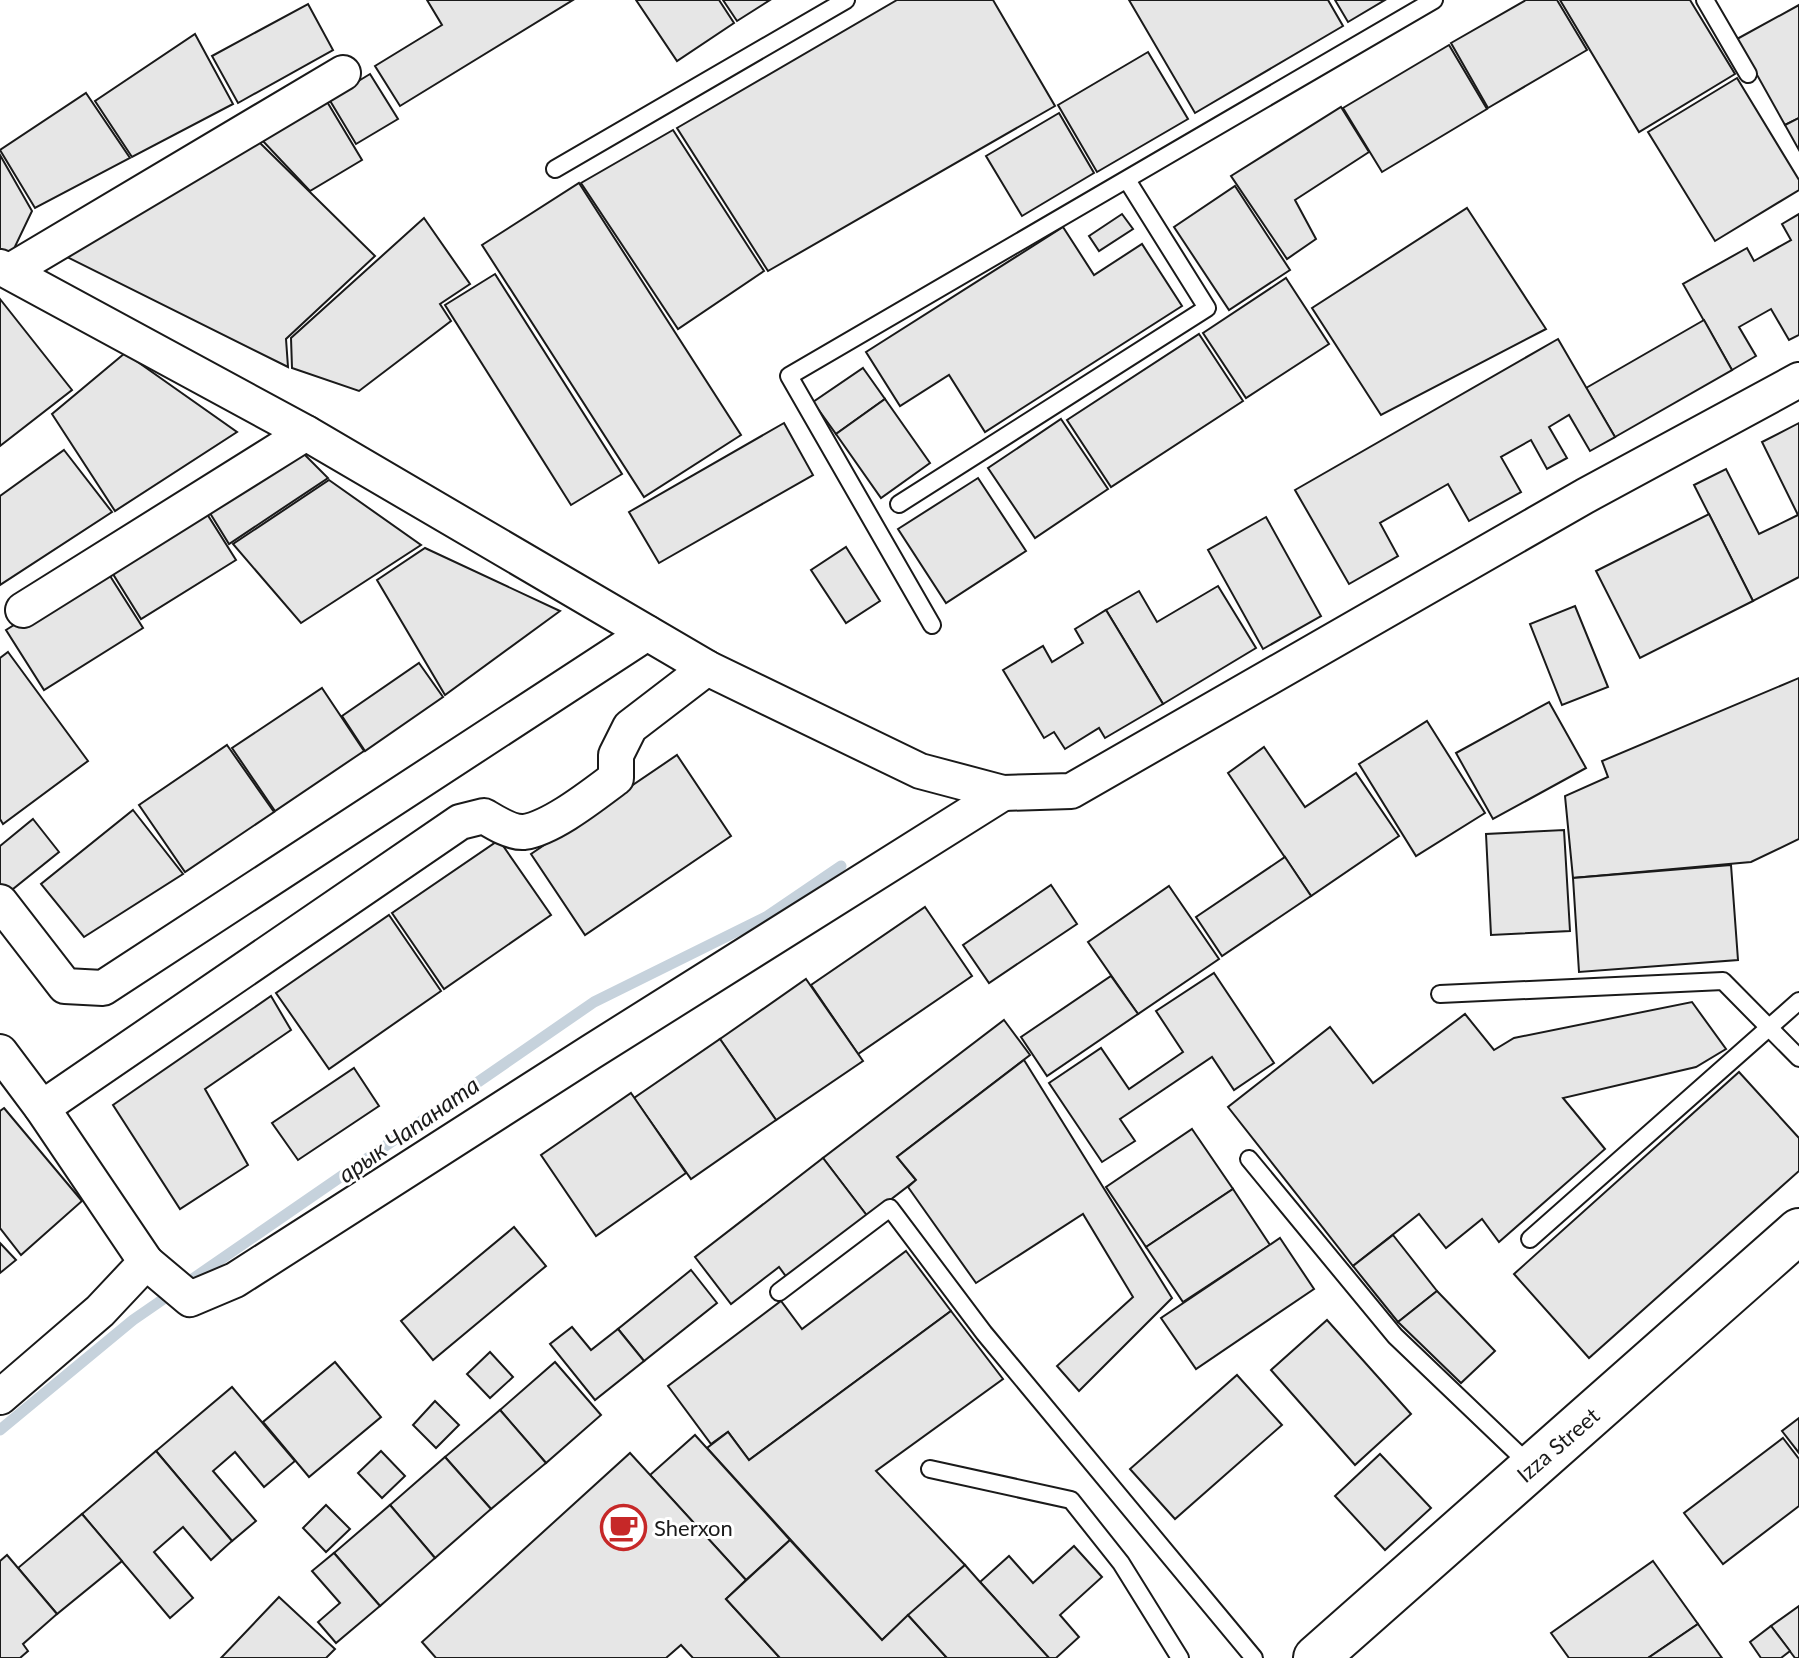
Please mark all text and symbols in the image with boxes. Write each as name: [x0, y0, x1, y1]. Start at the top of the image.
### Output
water label: арык Чапаната: [332, 1069, 484, 1188]
street label: Izza Street: [1511, 1401, 1604, 1488]
cafe icon: Sherxon: [599, 1504, 647, 1552]
place label: Sherxon: [654, 1514, 733, 1541]

